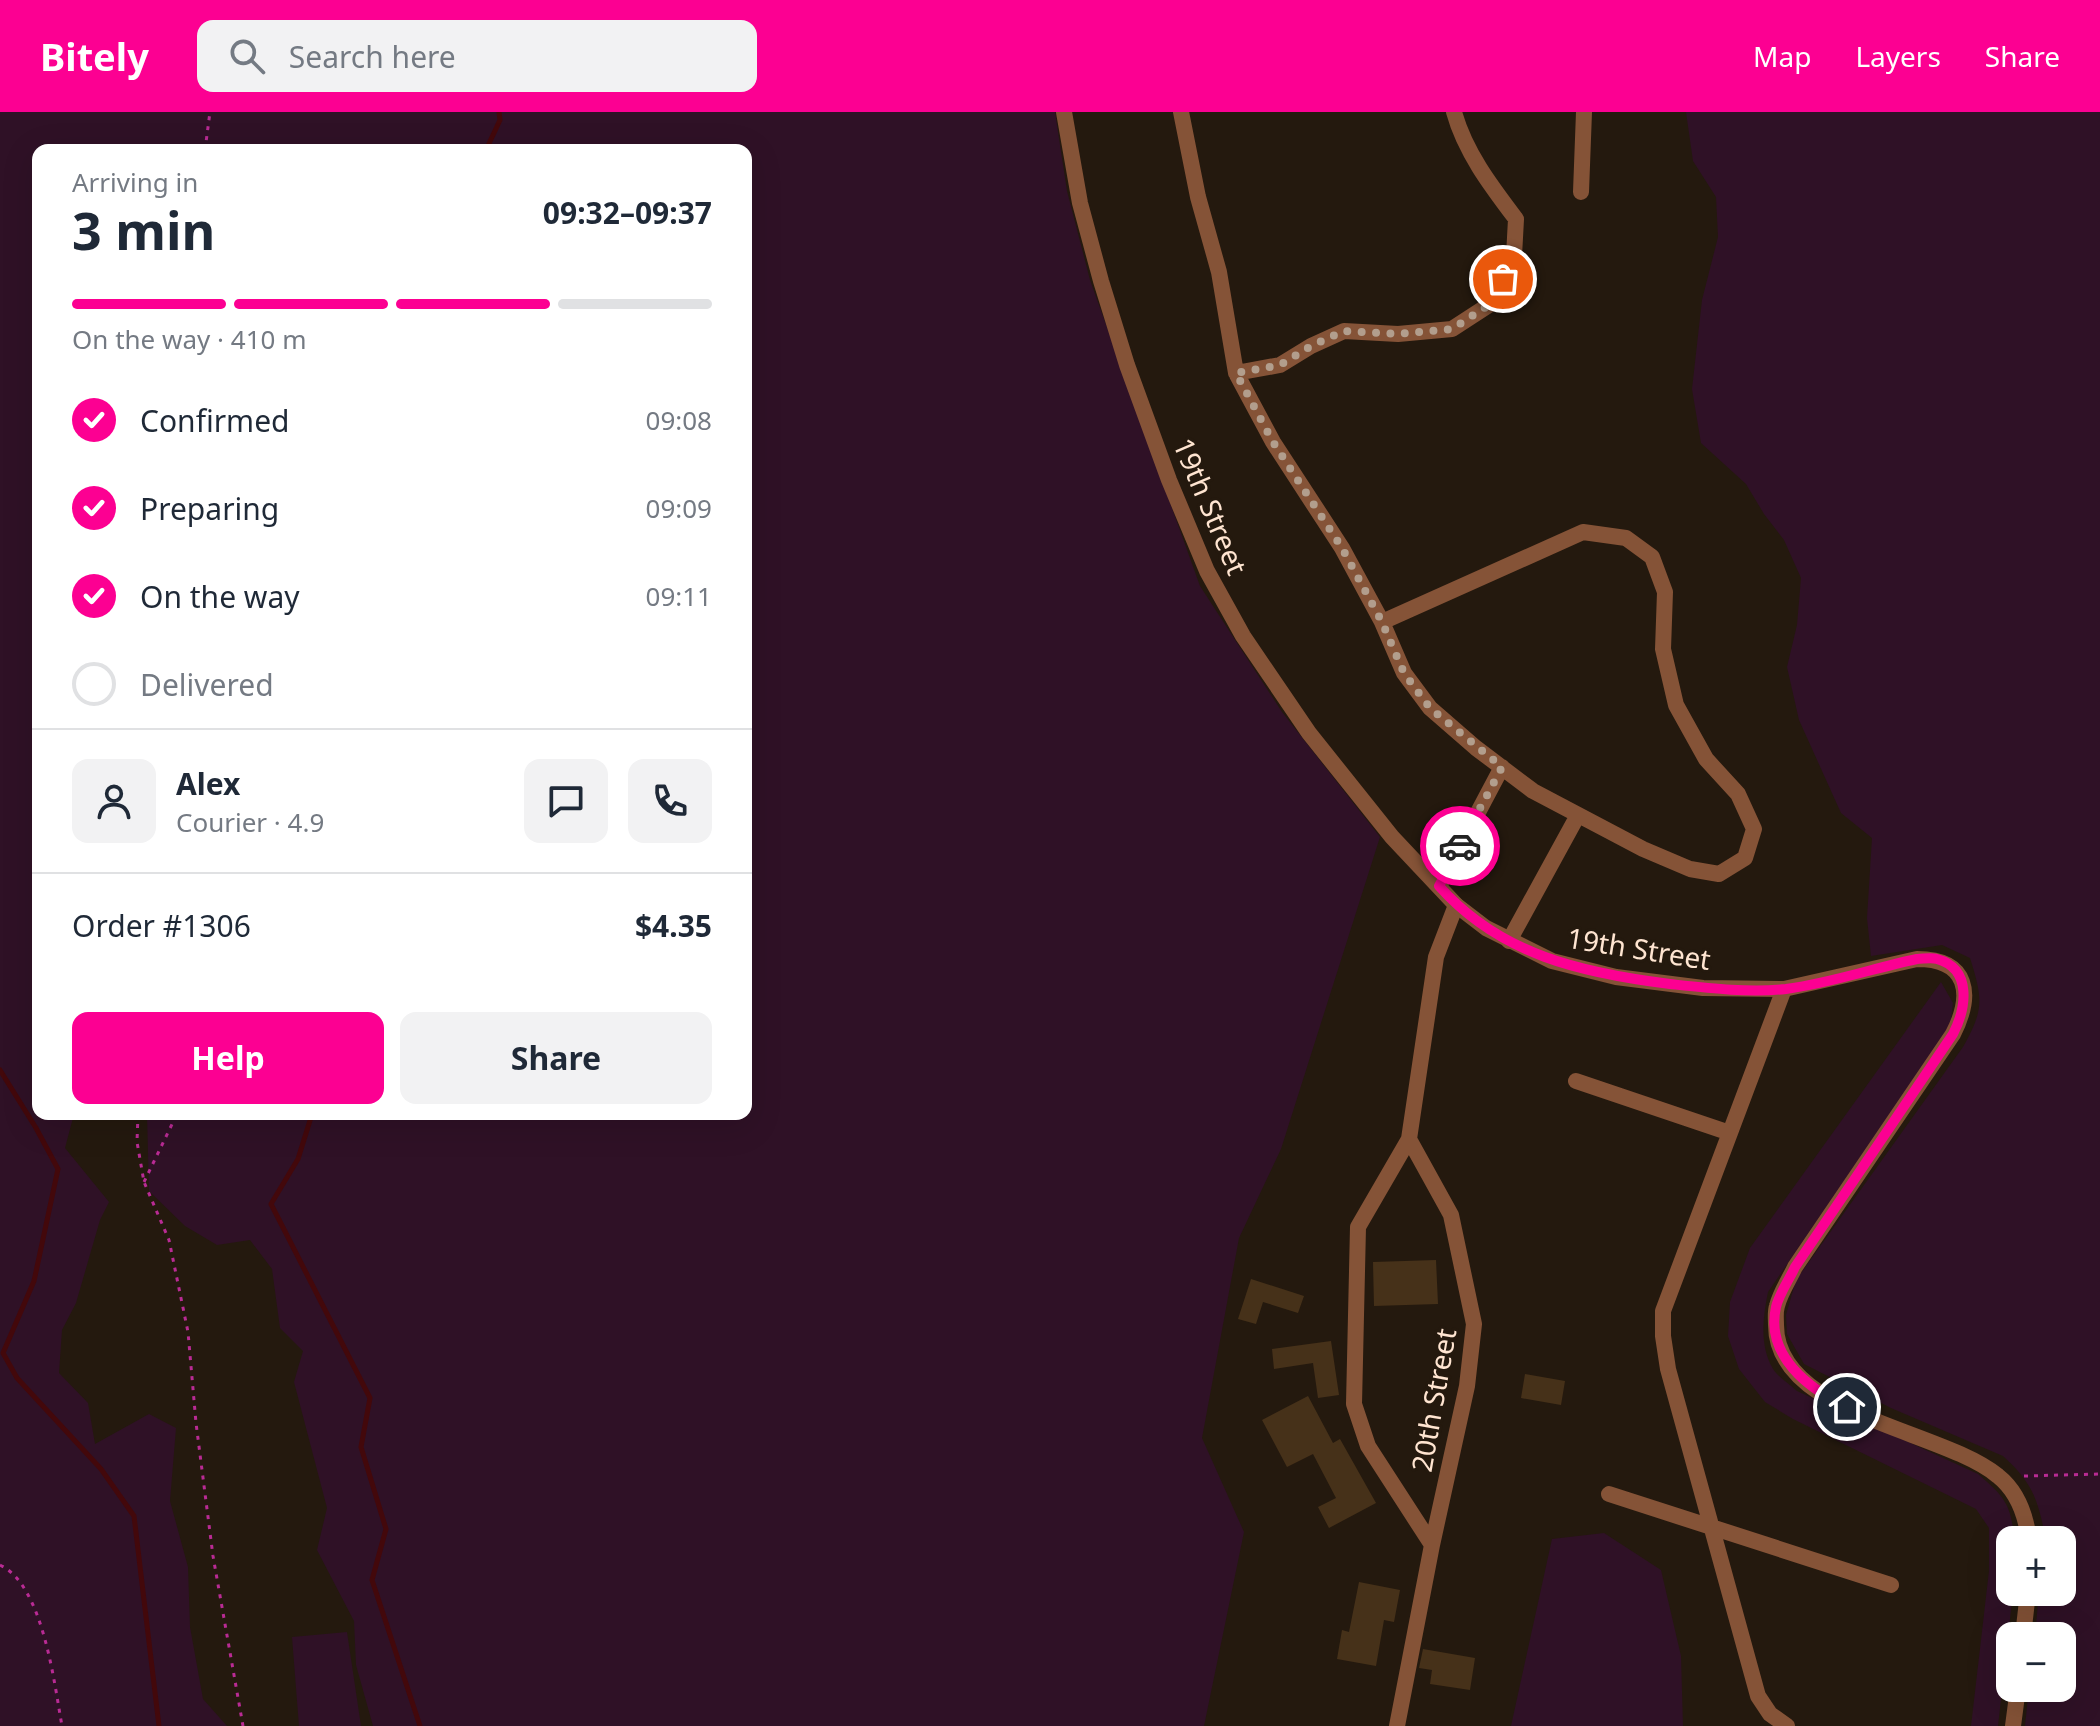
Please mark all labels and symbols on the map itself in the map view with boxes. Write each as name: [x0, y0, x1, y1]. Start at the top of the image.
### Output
pin: [1469, 245, 1537, 313]
street label: 19th Street: [1165, 432, 1257, 580]
courier: [1420, 806, 1500, 886]
street label: 19th Street: [1564, 918, 1714, 978]
street label: 20th Street: [1402, 1325, 1464, 1475]
pin: [1813, 1373, 1881, 1441]

